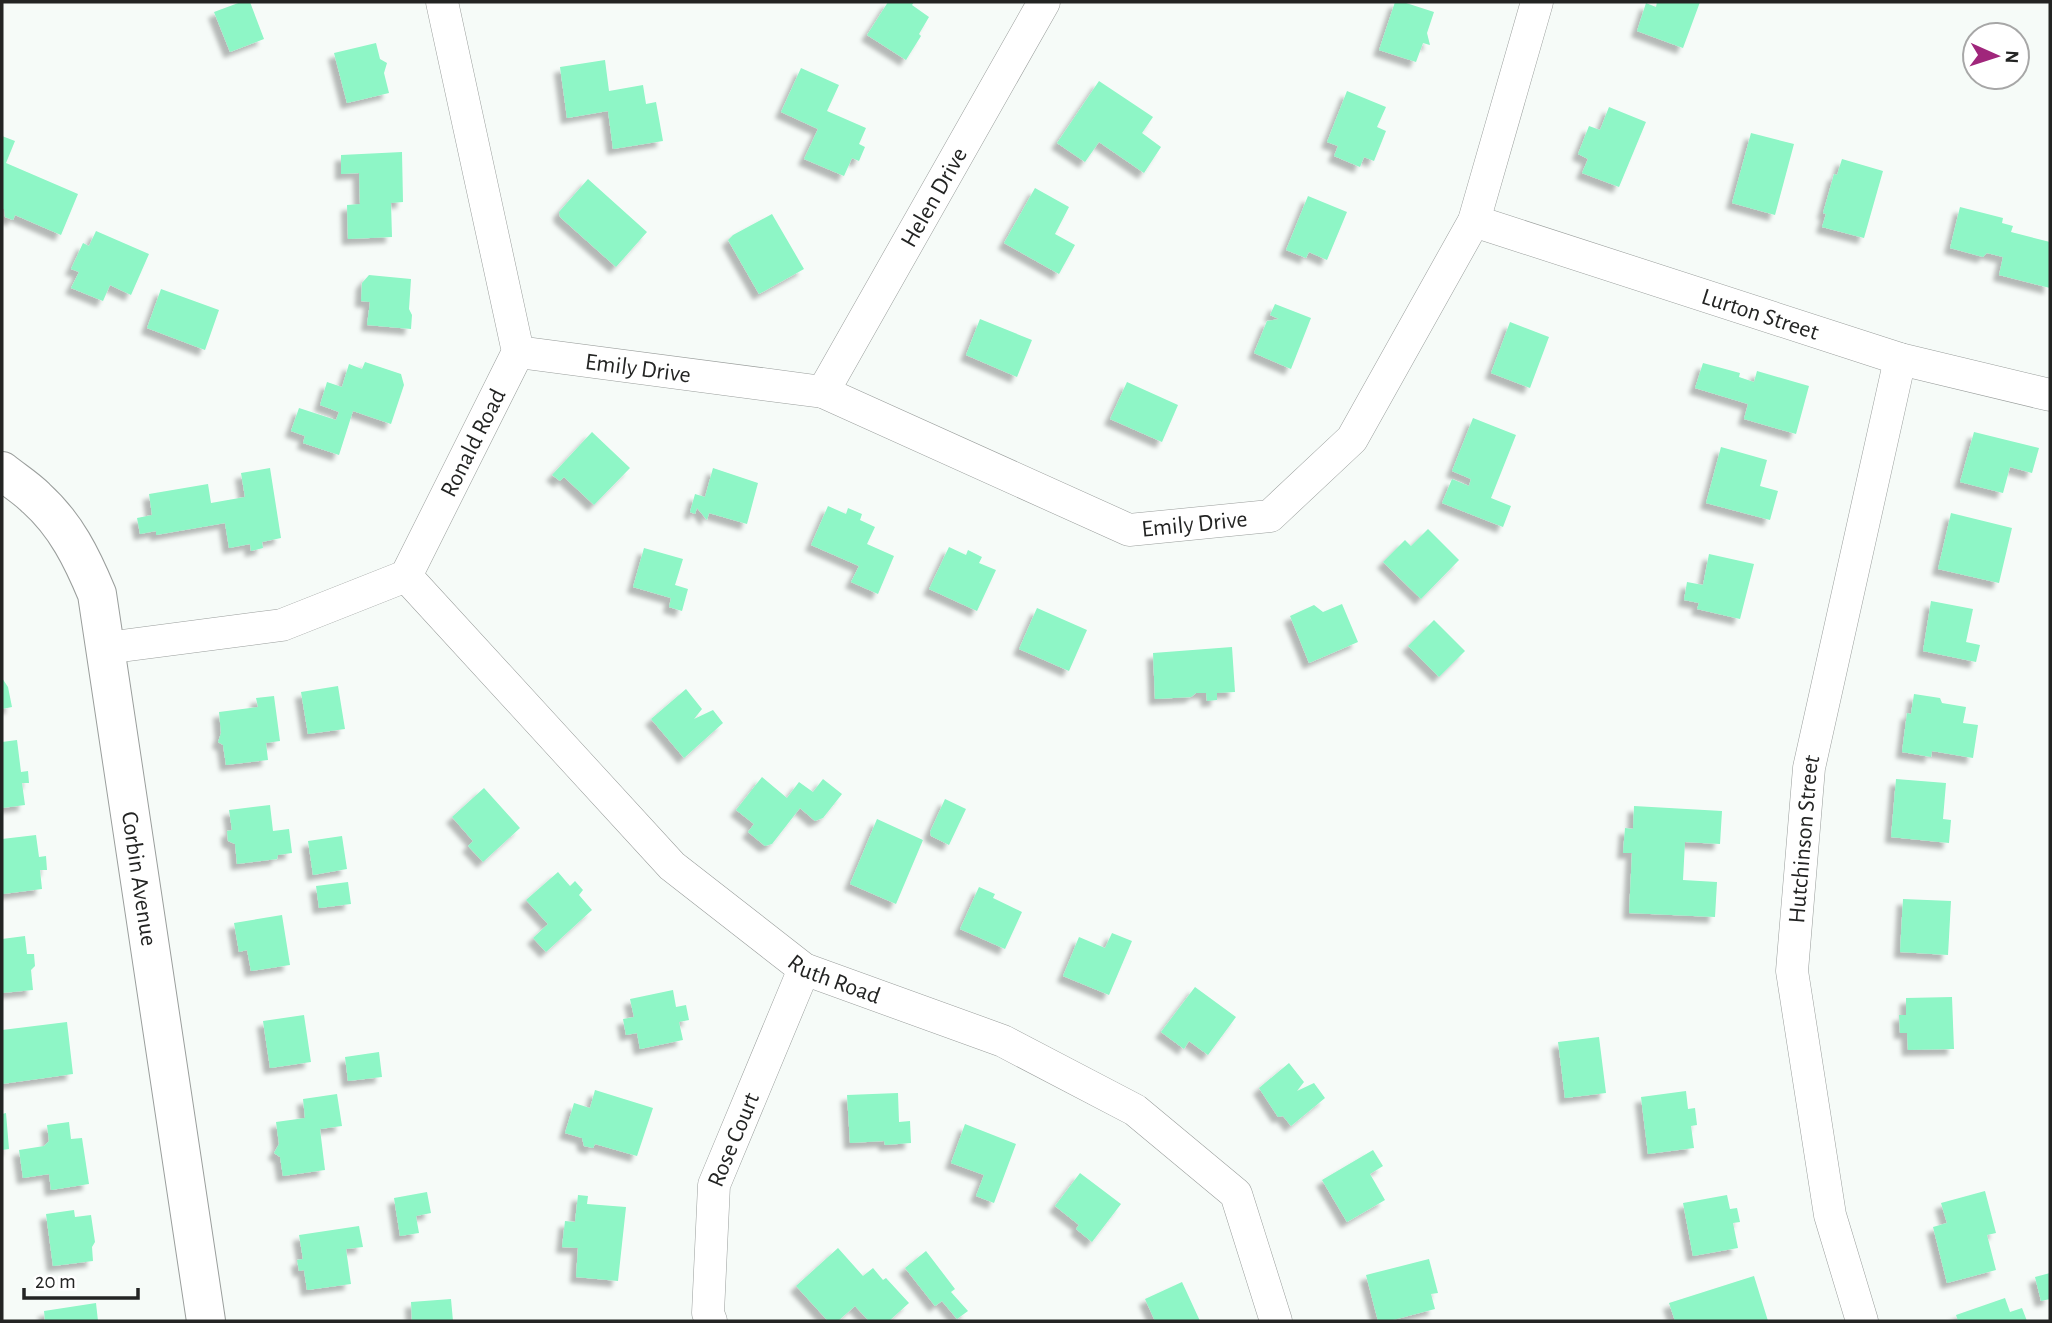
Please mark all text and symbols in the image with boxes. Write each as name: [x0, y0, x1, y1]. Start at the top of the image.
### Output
north arrow: [1961, 21, 2031, 91]
text: N: [2002, 50, 2021, 64]
street label: Helen Drive: [897, 144, 972, 252]
street label: Lurton Street: [1699, 285, 1822, 345]
street label: Emily Drive: [584, 350, 692, 388]
street label: Ronald Road: [437, 385, 511, 501]
street label: Emily Drive: [1140, 507, 1249, 542]
street label: Hutchinson Street: [1785, 752, 1825, 924]
street label: Corbin Avenue: [117, 810, 161, 948]
street label: Ruth Road: [783, 950, 883, 1009]
street label: Rose Court: [704, 1089, 764, 1190]
scale bar: [24, 1256, 138, 1300]
text: 20 m: [35, 1271, 76, 1292]

